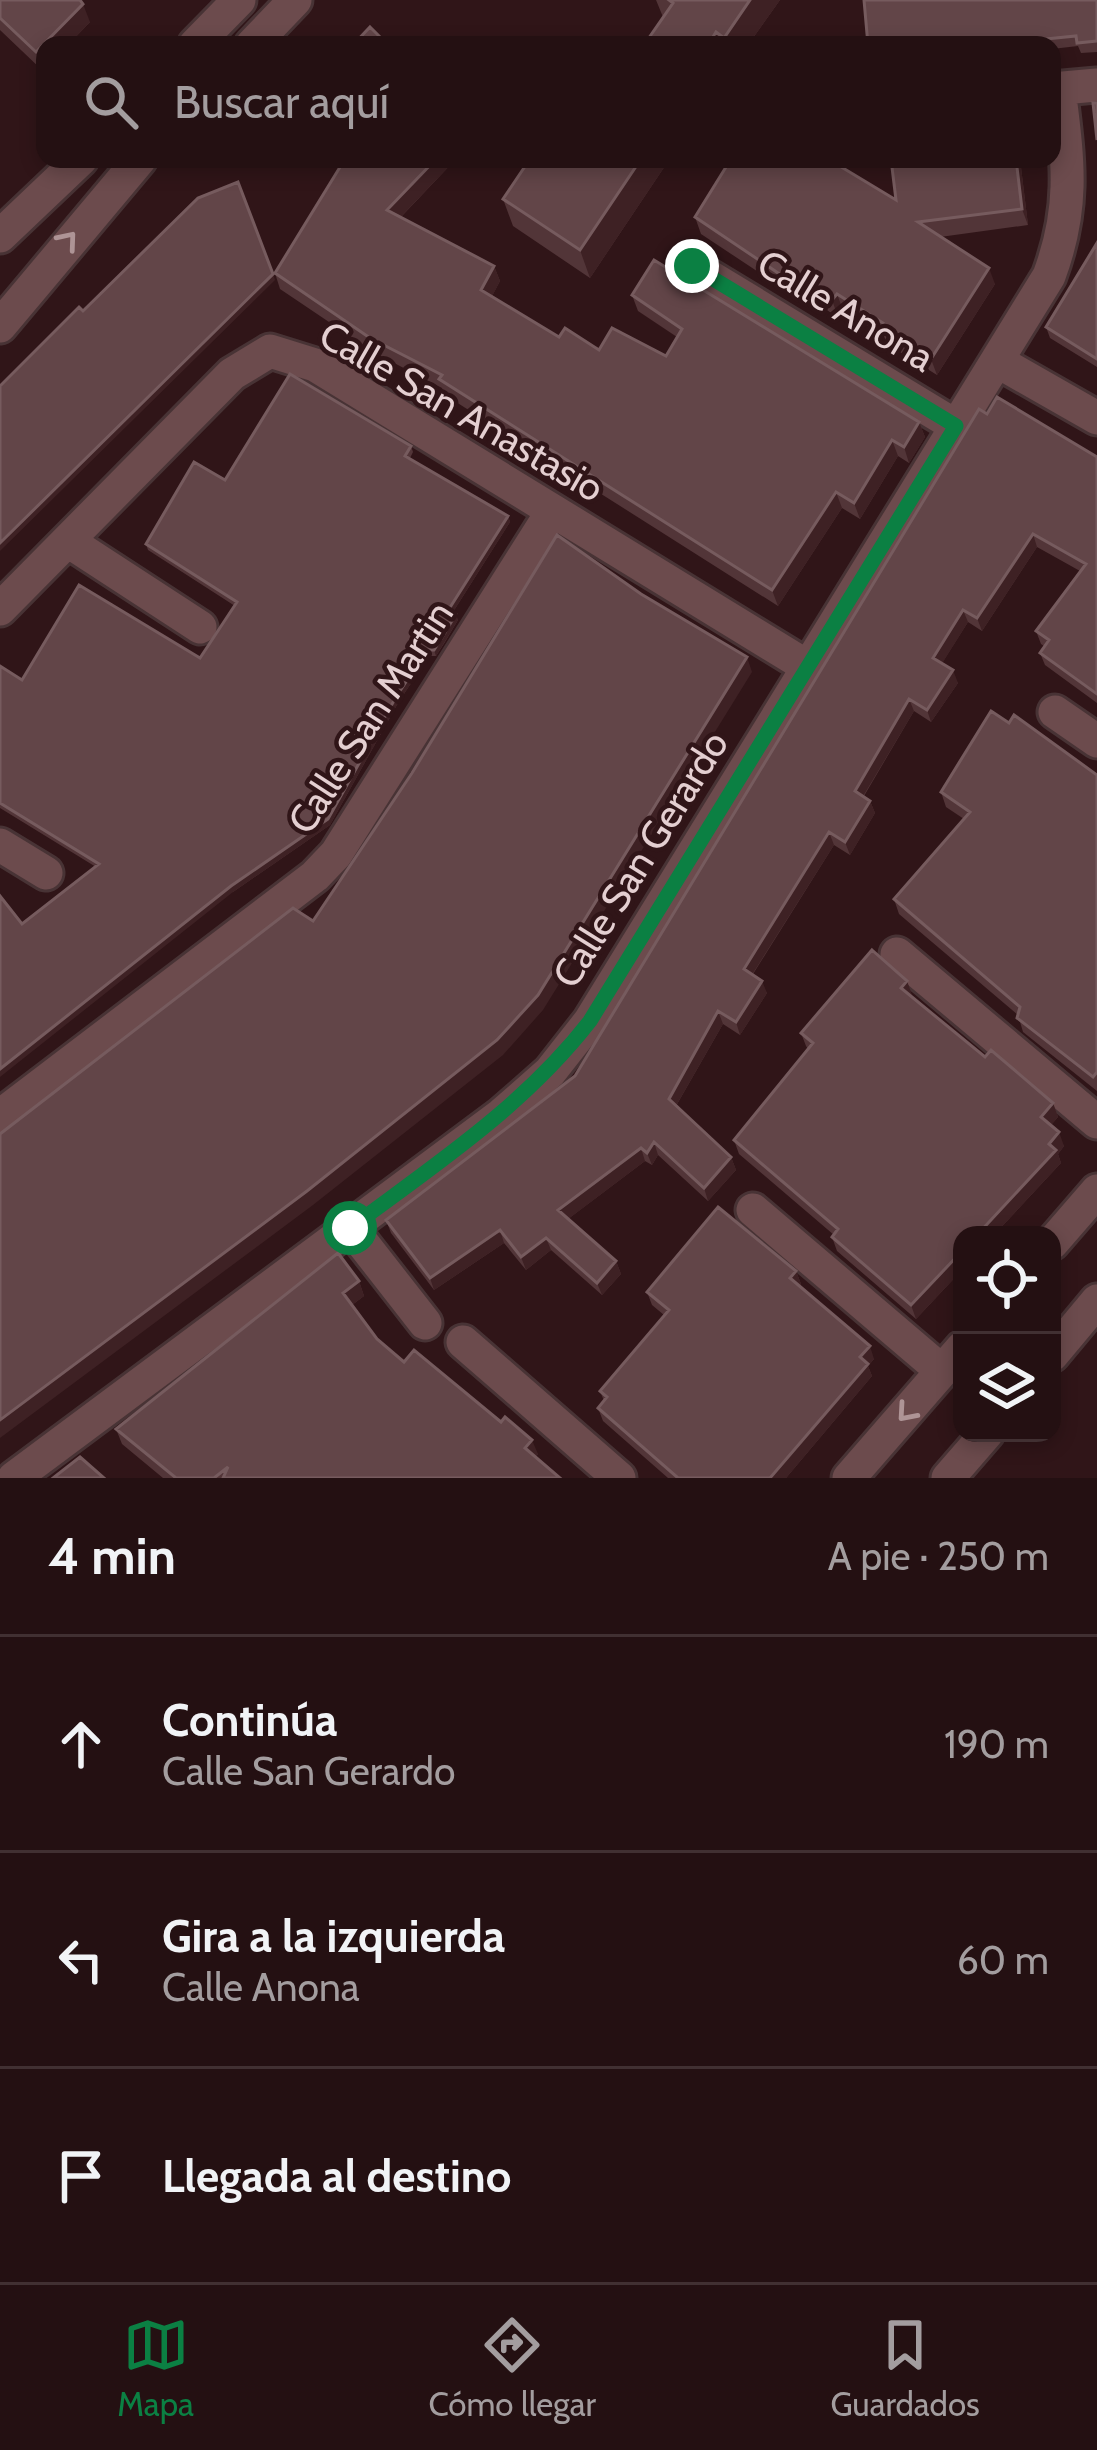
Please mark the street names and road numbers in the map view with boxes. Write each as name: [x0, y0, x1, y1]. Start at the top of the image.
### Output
street label: Calle Anona: [749, 239, 943, 382]
street label: Calle San Anastasio: [311, 310, 613, 512]
street label: Calle San Martin: [277, 592, 463, 842]
street label: Calle San Gerardo: [542, 722, 738, 996]

